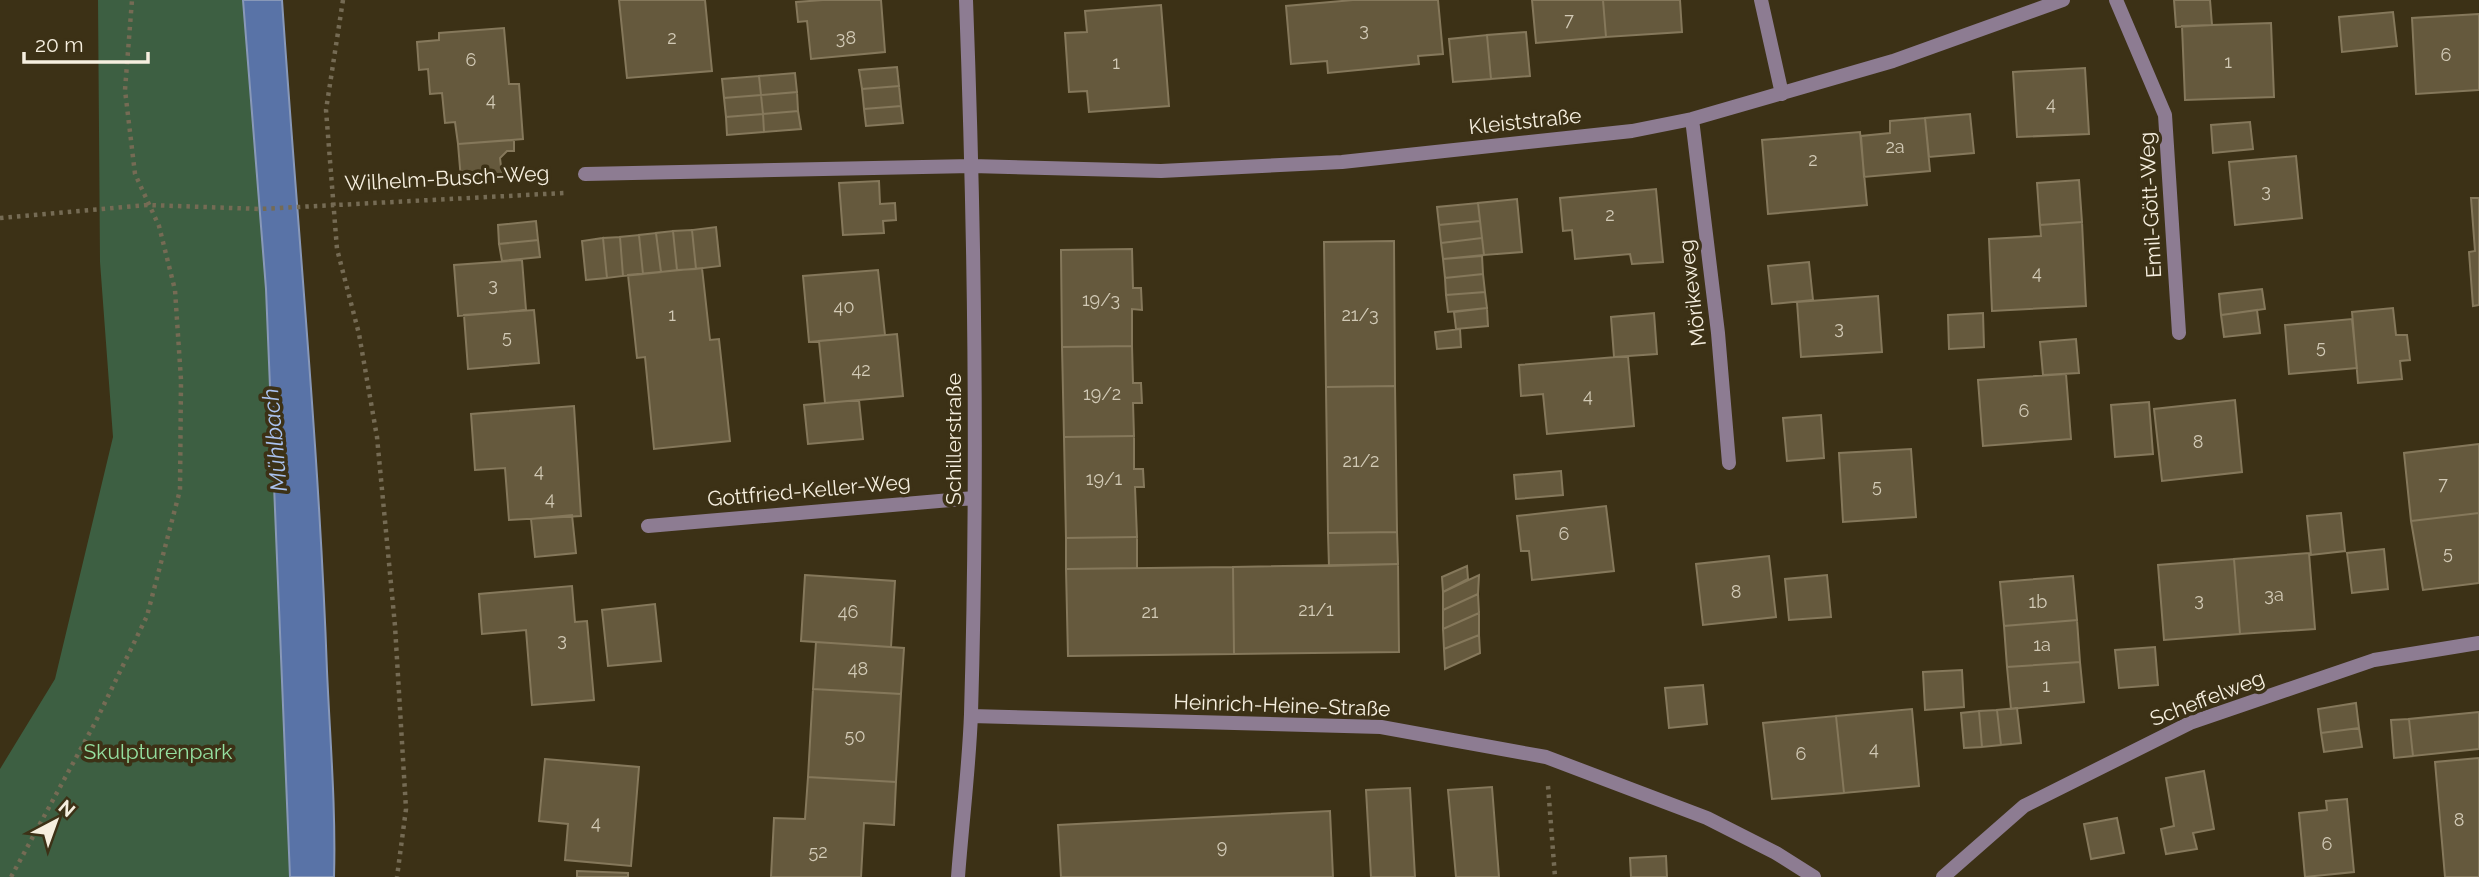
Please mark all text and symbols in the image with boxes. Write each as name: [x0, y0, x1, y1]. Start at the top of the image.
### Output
house number: 7: [1564, 9, 1574, 30]
house number: 3: [1359, 19, 1369, 40]
scale bar: [24, 21, 149, 65]
house number: 2: [667, 27, 677, 48]
house number: 38: [836, 27, 856, 48]
text: 20 m: [35, 32, 83, 57]
house number: 6: [2441, 44, 2452, 65]
house number: 6: [466, 49, 477, 70]
house number: 1: [2224, 51, 2232, 72]
house number: 1: [1112, 52, 1120, 73]
house number: 4: [486, 89, 496, 110]
house number: 4: [2046, 93, 2056, 114]
street label: Kleiststraße: [1467, 103, 1583, 139]
street label: Emil-Gött-Weg: [2134, 131, 2166, 279]
house number: 2a: [1885, 136, 1905, 157]
house number: 2: [1808, 149, 1818, 170]
street label: Wilhelm-Busch-Weg: [344, 160, 550, 196]
house number: 3: [2261, 180, 2271, 201]
house number: 2: [1605, 204, 1615, 225]
street label: Mörikeweg: [1673, 238, 1711, 348]
house number: 4: [2032, 262, 2042, 283]
house number: 3: [488, 274, 498, 295]
house number: 19/3: [1082, 289, 1120, 310]
house number: 40: [834, 296, 854, 317]
house number: 1: [668, 304, 676, 325]
house number: 21/3: [1341, 304, 1379, 325]
house number: 3: [1834, 317, 1844, 338]
house number: 5: [502, 326, 512, 347]
house number: 5: [2316, 336, 2326, 357]
house number: 42: [851, 359, 871, 380]
street label: Schillerstraße: [941, 373, 966, 505]
house number: 19/2: [1083, 383, 1121, 404]
house number: 4: [1583, 385, 1593, 406]
water label: Mühlbach: [256, 387, 292, 493]
house number: 6: [2019, 400, 2030, 421]
house number: 8: [2193, 431, 2203, 452]
house number: 21/2: [1343, 450, 1379, 471]
house number: 4: [534, 460, 544, 481]
house number: 19/1: [1086, 468, 1123, 489]
street label: Gottfried-Keller-Weg: [706, 469, 912, 511]
house number: 7: [2438, 473, 2448, 494]
house number: 5: [1872, 475, 1882, 496]
house number: 4: [545, 488, 555, 509]
house number: 6: [1559, 523, 1570, 544]
house number: 5: [2443, 542, 2453, 563]
house number: 8: [1731, 581, 1741, 602]
house number: 3a: [2264, 584, 2284, 605]
house number: 3: [2194, 589, 2204, 610]
house number: 1b: [2029, 591, 2047, 612]
house number: 21/1: [1298, 599, 1334, 620]
house number: 46: [838, 601, 858, 622]
house number: 21: [1141, 601, 1159, 622]
house number: 3: [557, 629, 567, 650]
house number: 1a: [2033, 634, 2051, 655]
house number: 48: [848, 658, 868, 679]
street label: Scheffelweg: [2146, 665, 2268, 731]
house number: 1: [2042, 675, 2050, 696]
street label: Heinrich-Heine-Straße: [1173, 689, 1391, 721]
house number: 50: [845, 725, 865, 746]
house number: 4: [1869, 738, 1879, 759]
park label: Skulpturenpark: [84, 739, 232, 764]
house number: 6: [1796, 743, 1807, 764]
north arrow: [21, 786, 91, 856]
text: N: [54, 795, 80, 821]
house number: 8: [2454, 809, 2464, 830]
house number: 4: [591, 812, 601, 833]
house number: 6: [2322, 833, 2333, 854]
house number: 9: [1217, 836, 1227, 857]
house number: 52: [808, 841, 828, 862]

